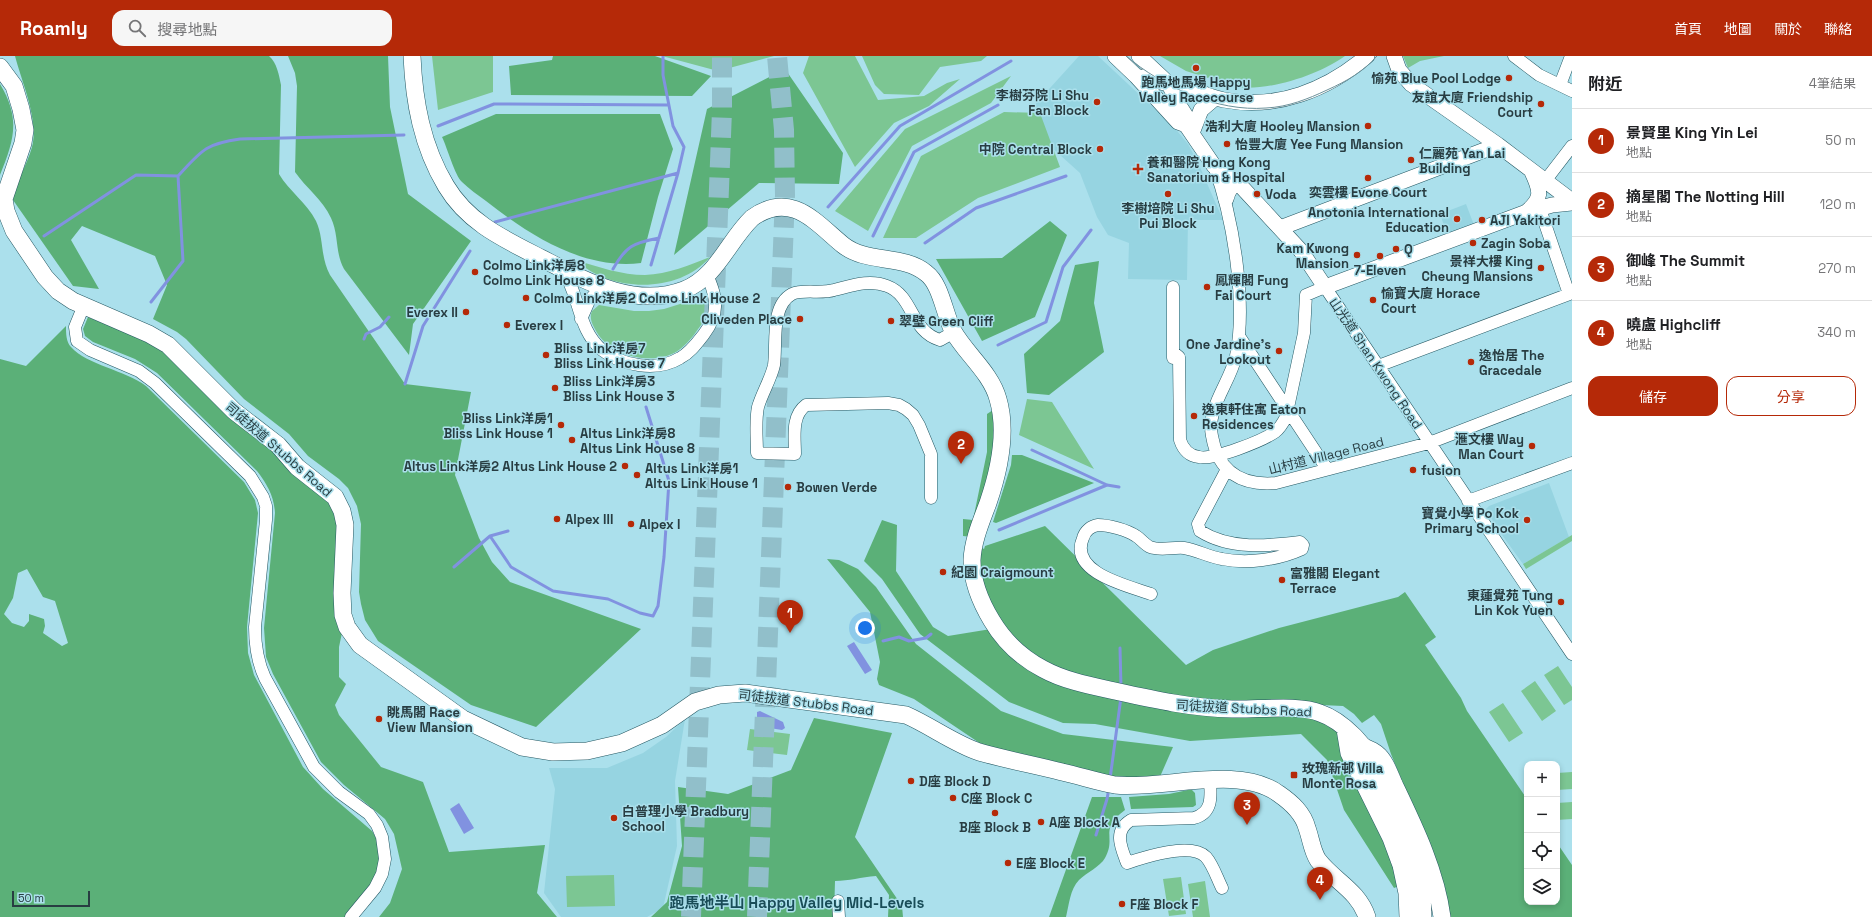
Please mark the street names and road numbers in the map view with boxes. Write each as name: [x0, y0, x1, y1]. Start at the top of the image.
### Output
street label: 山光道 Shan Kwong Road: [1325, 294, 1426, 432]
street label: 司徒拔道 Stubbs Road: [222, 398, 336, 500]
street label: 山村道 Village Road: [1267, 433, 1386, 478]
street label: 司徒拔道 Stubbs Road: [737, 686, 875, 719]
street label: 司徒拔道 Stubbs Road: [1176, 696, 1312, 721]

